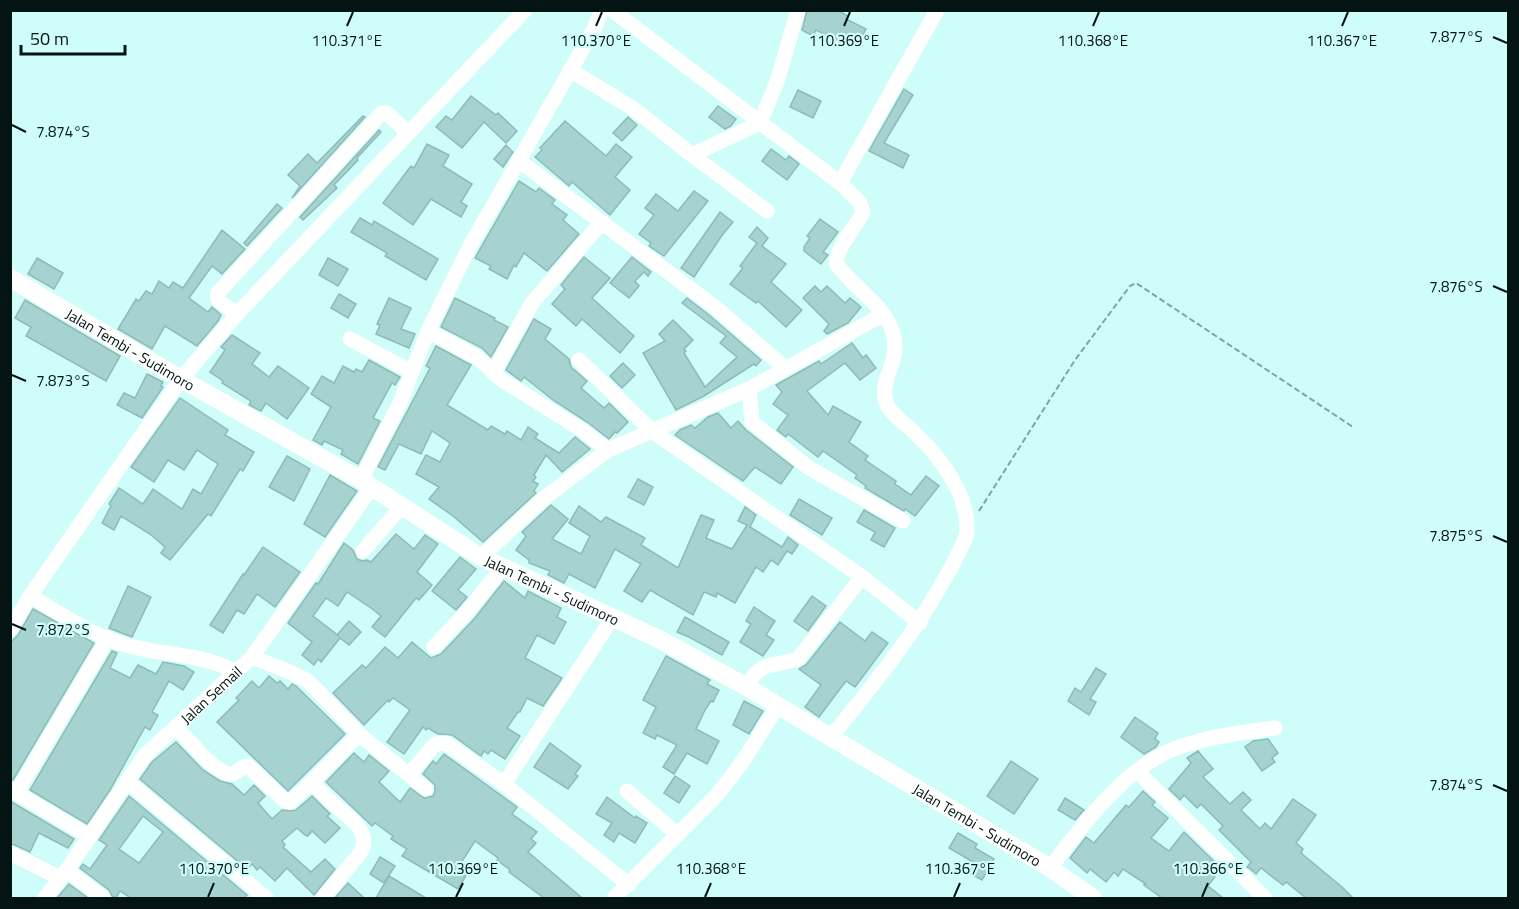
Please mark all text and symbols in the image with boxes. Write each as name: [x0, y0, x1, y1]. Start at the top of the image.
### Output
scale bar: [21, 18, 124, 56]
text: 50 m: [30, 25, 69, 52]
text: 7.877°S: [1429, 25, 1483, 48]
text: 110.371°E: [312, 29, 382, 52]
text: 110.370°E: [561, 29, 631, 52]
text: 110.369°E: [809, 29, 879, 52]
text: 110.368°E: [1058, 29, 1128, 52]
text: 110.367°E: [1307, 29, 1377, 52]
text: 7.874°S: [36, 120, 90, 143]
text: 7.876°S: [1429, 275, 1483, 298]
street label: Jalan Tembi - Sudimoro: [62, 302, 199, 396]
text: 7.873°S: [36, 369, 90, 392]
text: 7.875°S: [1429, 524, 1483, 547]
street label: Jalan Tembi - Sudimoro: [481, 549, 623, 631]
text: 7.872°S: [36, 618, 90, 641]
street label: Jalan Semail: [175, 660, 247, 729]
text: 7.874°S: [1429, 773, 1483, 796]
street label: Jalan Tembi - Sudimoro: [909, 777, 1046, 872]
text: 110.370°E: [179, 857, 249, 880]
text: 110.369°E: [428, 857, 498, 880]
text: 110.368°E: [676, 857, 746, 880]
text: 110.367°E: [925, 857, 995, 880]
text: 110.366°E: [1173, 857, 1243, 880]

